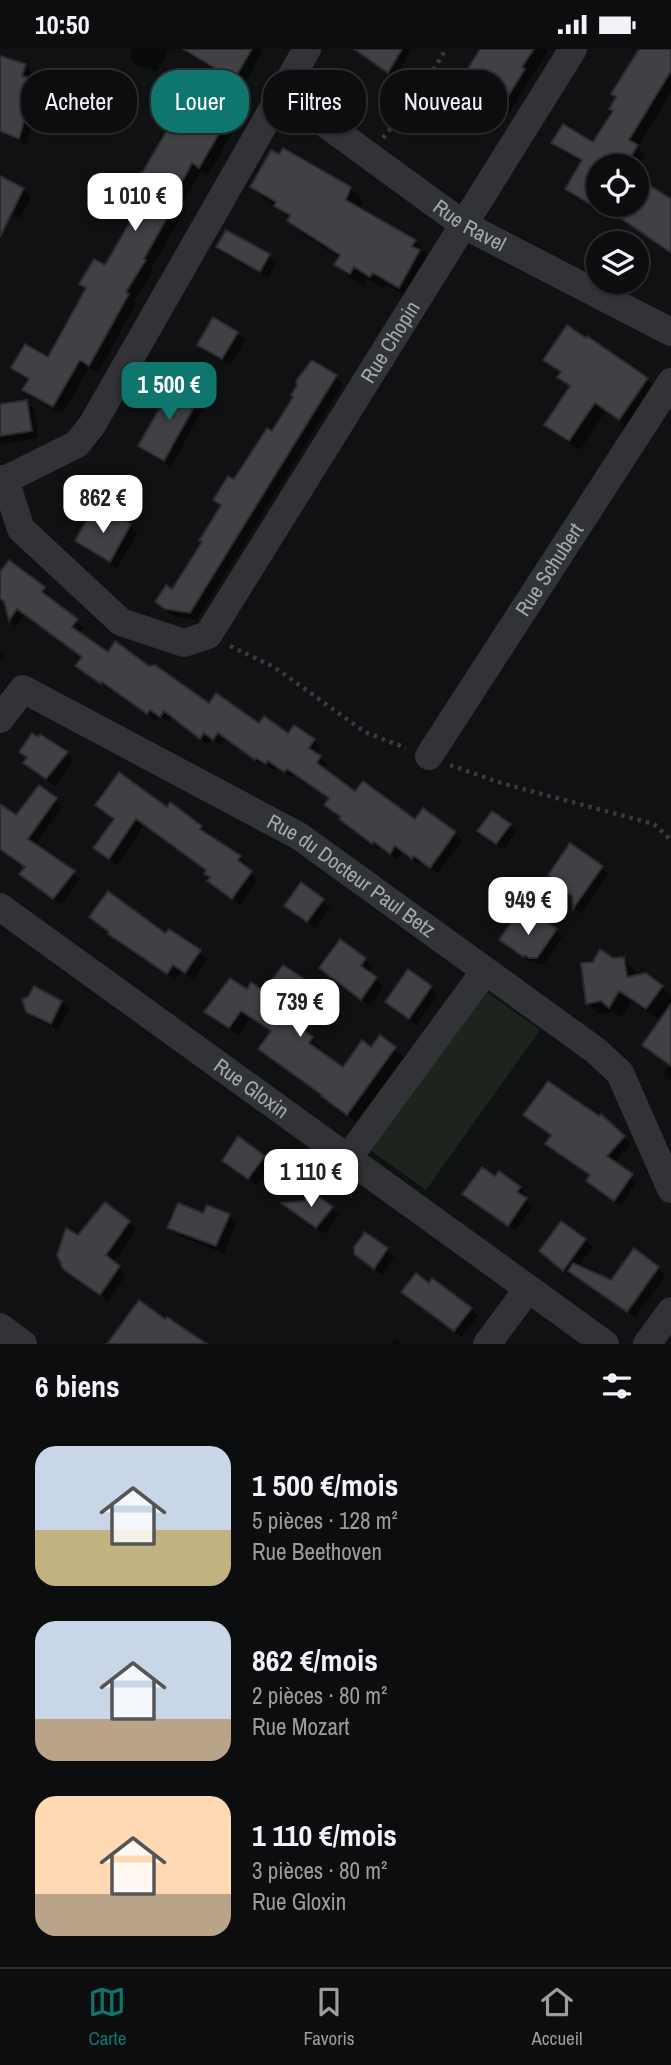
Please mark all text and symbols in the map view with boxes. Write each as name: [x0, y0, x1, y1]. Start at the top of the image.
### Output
text: 10:50: [35, 7, 90, 42]
chip: Acheter: [21, 70, 137, 133]
chip: Louer: [151, 70, 249, 133]
chip: Filtres: [263, 70, 366, 133]
chip: Nouveau: [380, 70, 507, 133]
map controls: [586, 154, 649, 294]
button: locate: [586, 154, 649, 217]
pin: 1 010 €: [70, 173, 200, 233]
text: 1 010 €: [104, 180, 166, 211]
street label: Rue Ravel: [427, 192, 511, 258]
button: layers: [586, 231, 649, 294]
street label: Rue Chopin: [353, 295, 427, 389]
pin: 1 500 €: [104, 363, 234, 422]
text: 1 500 €: [138, 369, 200, 400]
pin: 862 €: [54, 475, 152, 535]
text: 862 €: [79, 482, 127, 513]
street label: Rue Schubert: [508, 517, 590, 621]
street label: Rue du Docteur Paul Betz: [262, 807, 442, 944]
pin: 949 €: [479, 877, 577, 937]
text: 949 €: [504, 884, 552, 915]
pin: 739 €: [251, 979, 349, 1039]
text: 739 €: [276, 986, 324, 1017]
street label: Rue Gloxin: [208, 1051, 295, 1125]
pin: 1 110 €: [246, 1149, 376, 1209]
text: 1 110 €: [280, 1156, 342, 1187]
text: 6 biens: [35, 1366, 120, 1406]
icon: filters: [598, 1367, 636, 1405]
text: 1 500 €/mois: [252, 1465, 398, 1505]
icon: home: [91, 1474, 175, 1558]
text: 5 pièces · 128 m²: [252, 1505, 398, 1536]
text: Rue Beethoven: [252, 1536, 382, 1567]
text: 862 €/mois: [252, 1640, 378, 1680]
icon: home: [91, 1649, 175, 1733]
text: 2 pièces · 80 m²: [252, 1680, 387, 1711]
text: Rue Mozart: [252, 1711, 349, 1742]
text: 1 110 €/mois: [252, 1815, 397, 1855]
icon: home: [91, 1824, 175, 1908]
text: 3 pièces · 80 m²: [252, 1855, 387, 1886]
text: Rue Gloxin: [252, 1886, 346, 1917]
tab: Carte: [88, 1983, 127, 2051]
tab: Favoris: [303, 1983, 355, 2051]
tab: Accueil: [531, 1983, 583, 2051]

